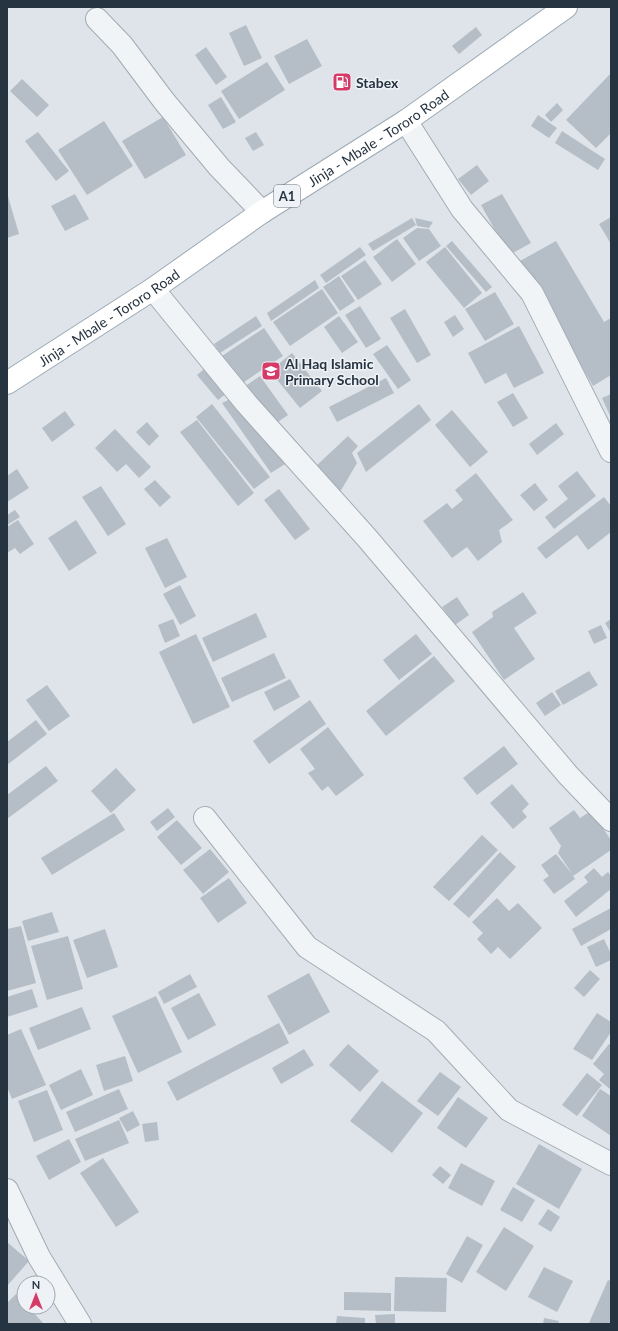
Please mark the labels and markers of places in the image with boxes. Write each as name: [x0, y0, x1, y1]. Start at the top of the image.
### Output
fuel station icon: Stabex: [331, 71, 353, 93]
place label: Stabex: [356, 74, 399, 91]
place label: Al Haq Islamic Primary School: [284, 355, 379, 388]
school or university icon: Al Haq Islamic Primary School: [260, 360, 282, 382]

